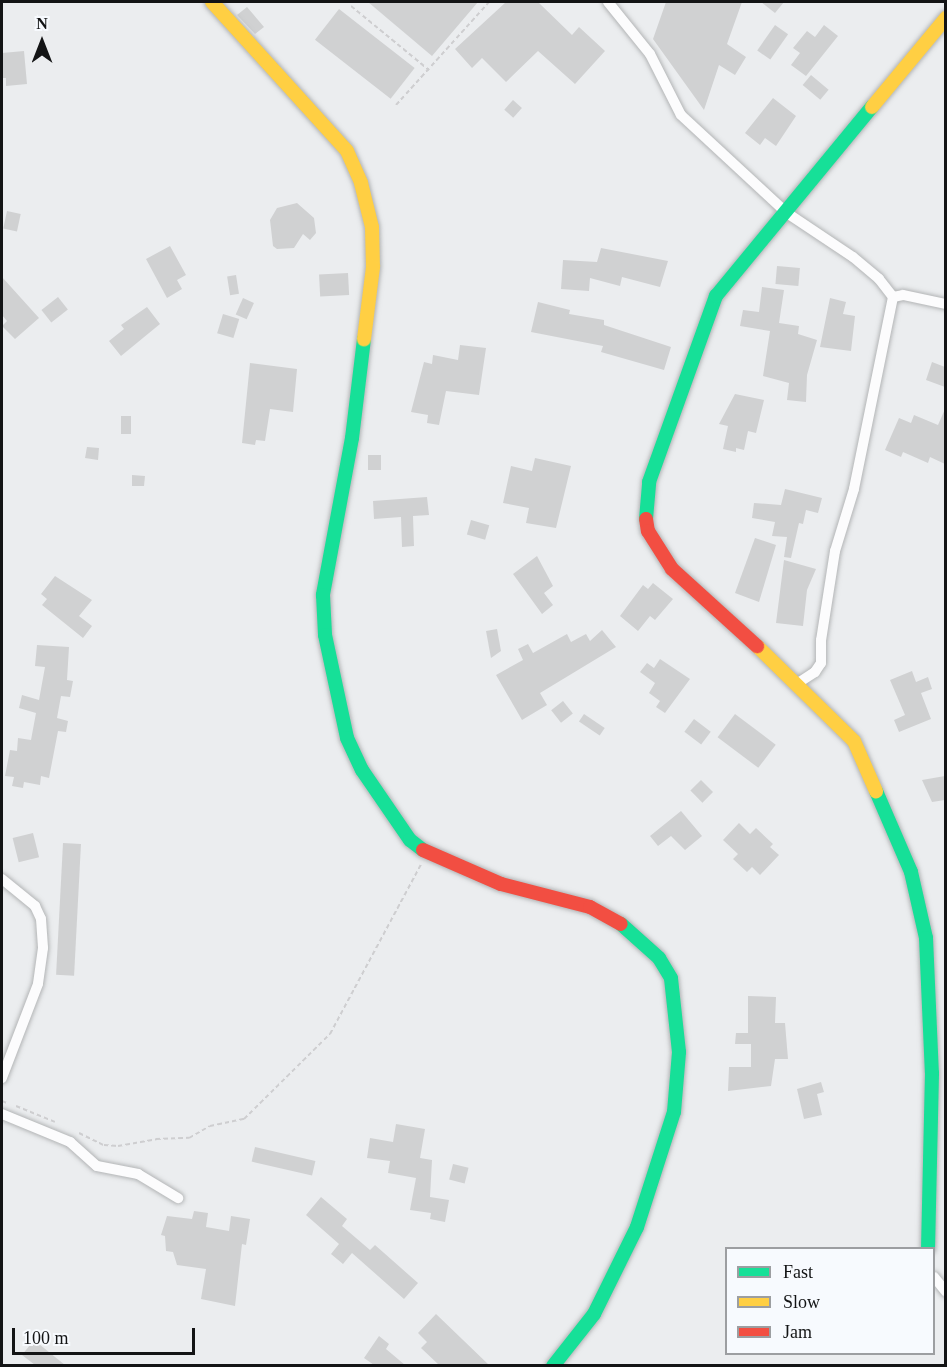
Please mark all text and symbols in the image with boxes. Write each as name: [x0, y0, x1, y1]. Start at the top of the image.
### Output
north arrow: [12, 12, 72, 72]
text: N: [36, 15, 48, 32]
legend: [725, 1247, 935, 1355]
text: Fast: [783, 1262, 813, 1282]
text: Slow: [783, 1292, 820, 1312]
scale bar: [15, 1316, 198, 1354]
text: Jam: [783, 1322, 812, 1342]
text: 100 m: [23, 1328, 69, 1348]

